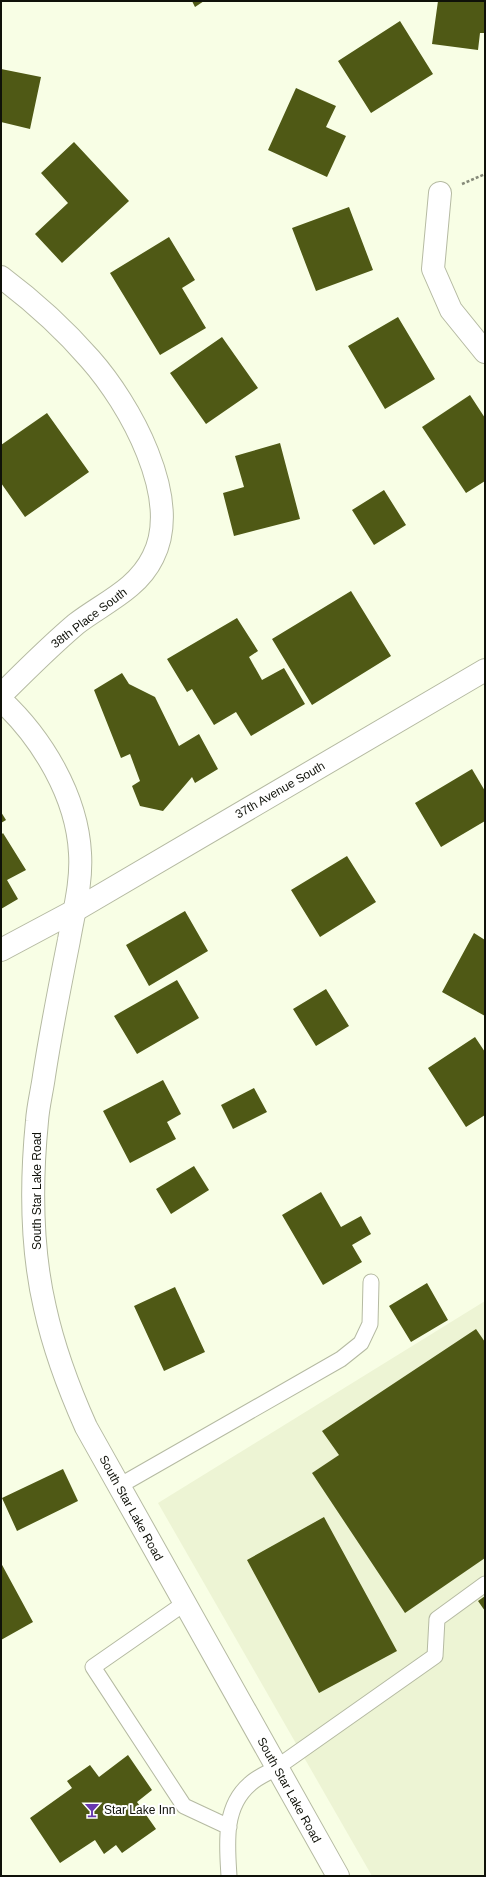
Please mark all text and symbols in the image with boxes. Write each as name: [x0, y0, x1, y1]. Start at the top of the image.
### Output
street label: 38th Place South: [48, 585, 130, 651]
street label: 37th Avenue South: [233, 759, 327, 821]
street label: South Star Lake Road: [30, 1132, 44, 1250]
street label: South Star Lake Road: [96, 1453, 166, 1563]
street label: South Star Lake Road: [254, 1735, 324, 1845]
bar icon: Star Lake Inn: [83, 1801, 101, 1819]
place label: Star Lake Inn: [104, 1803, 175, 1817]

